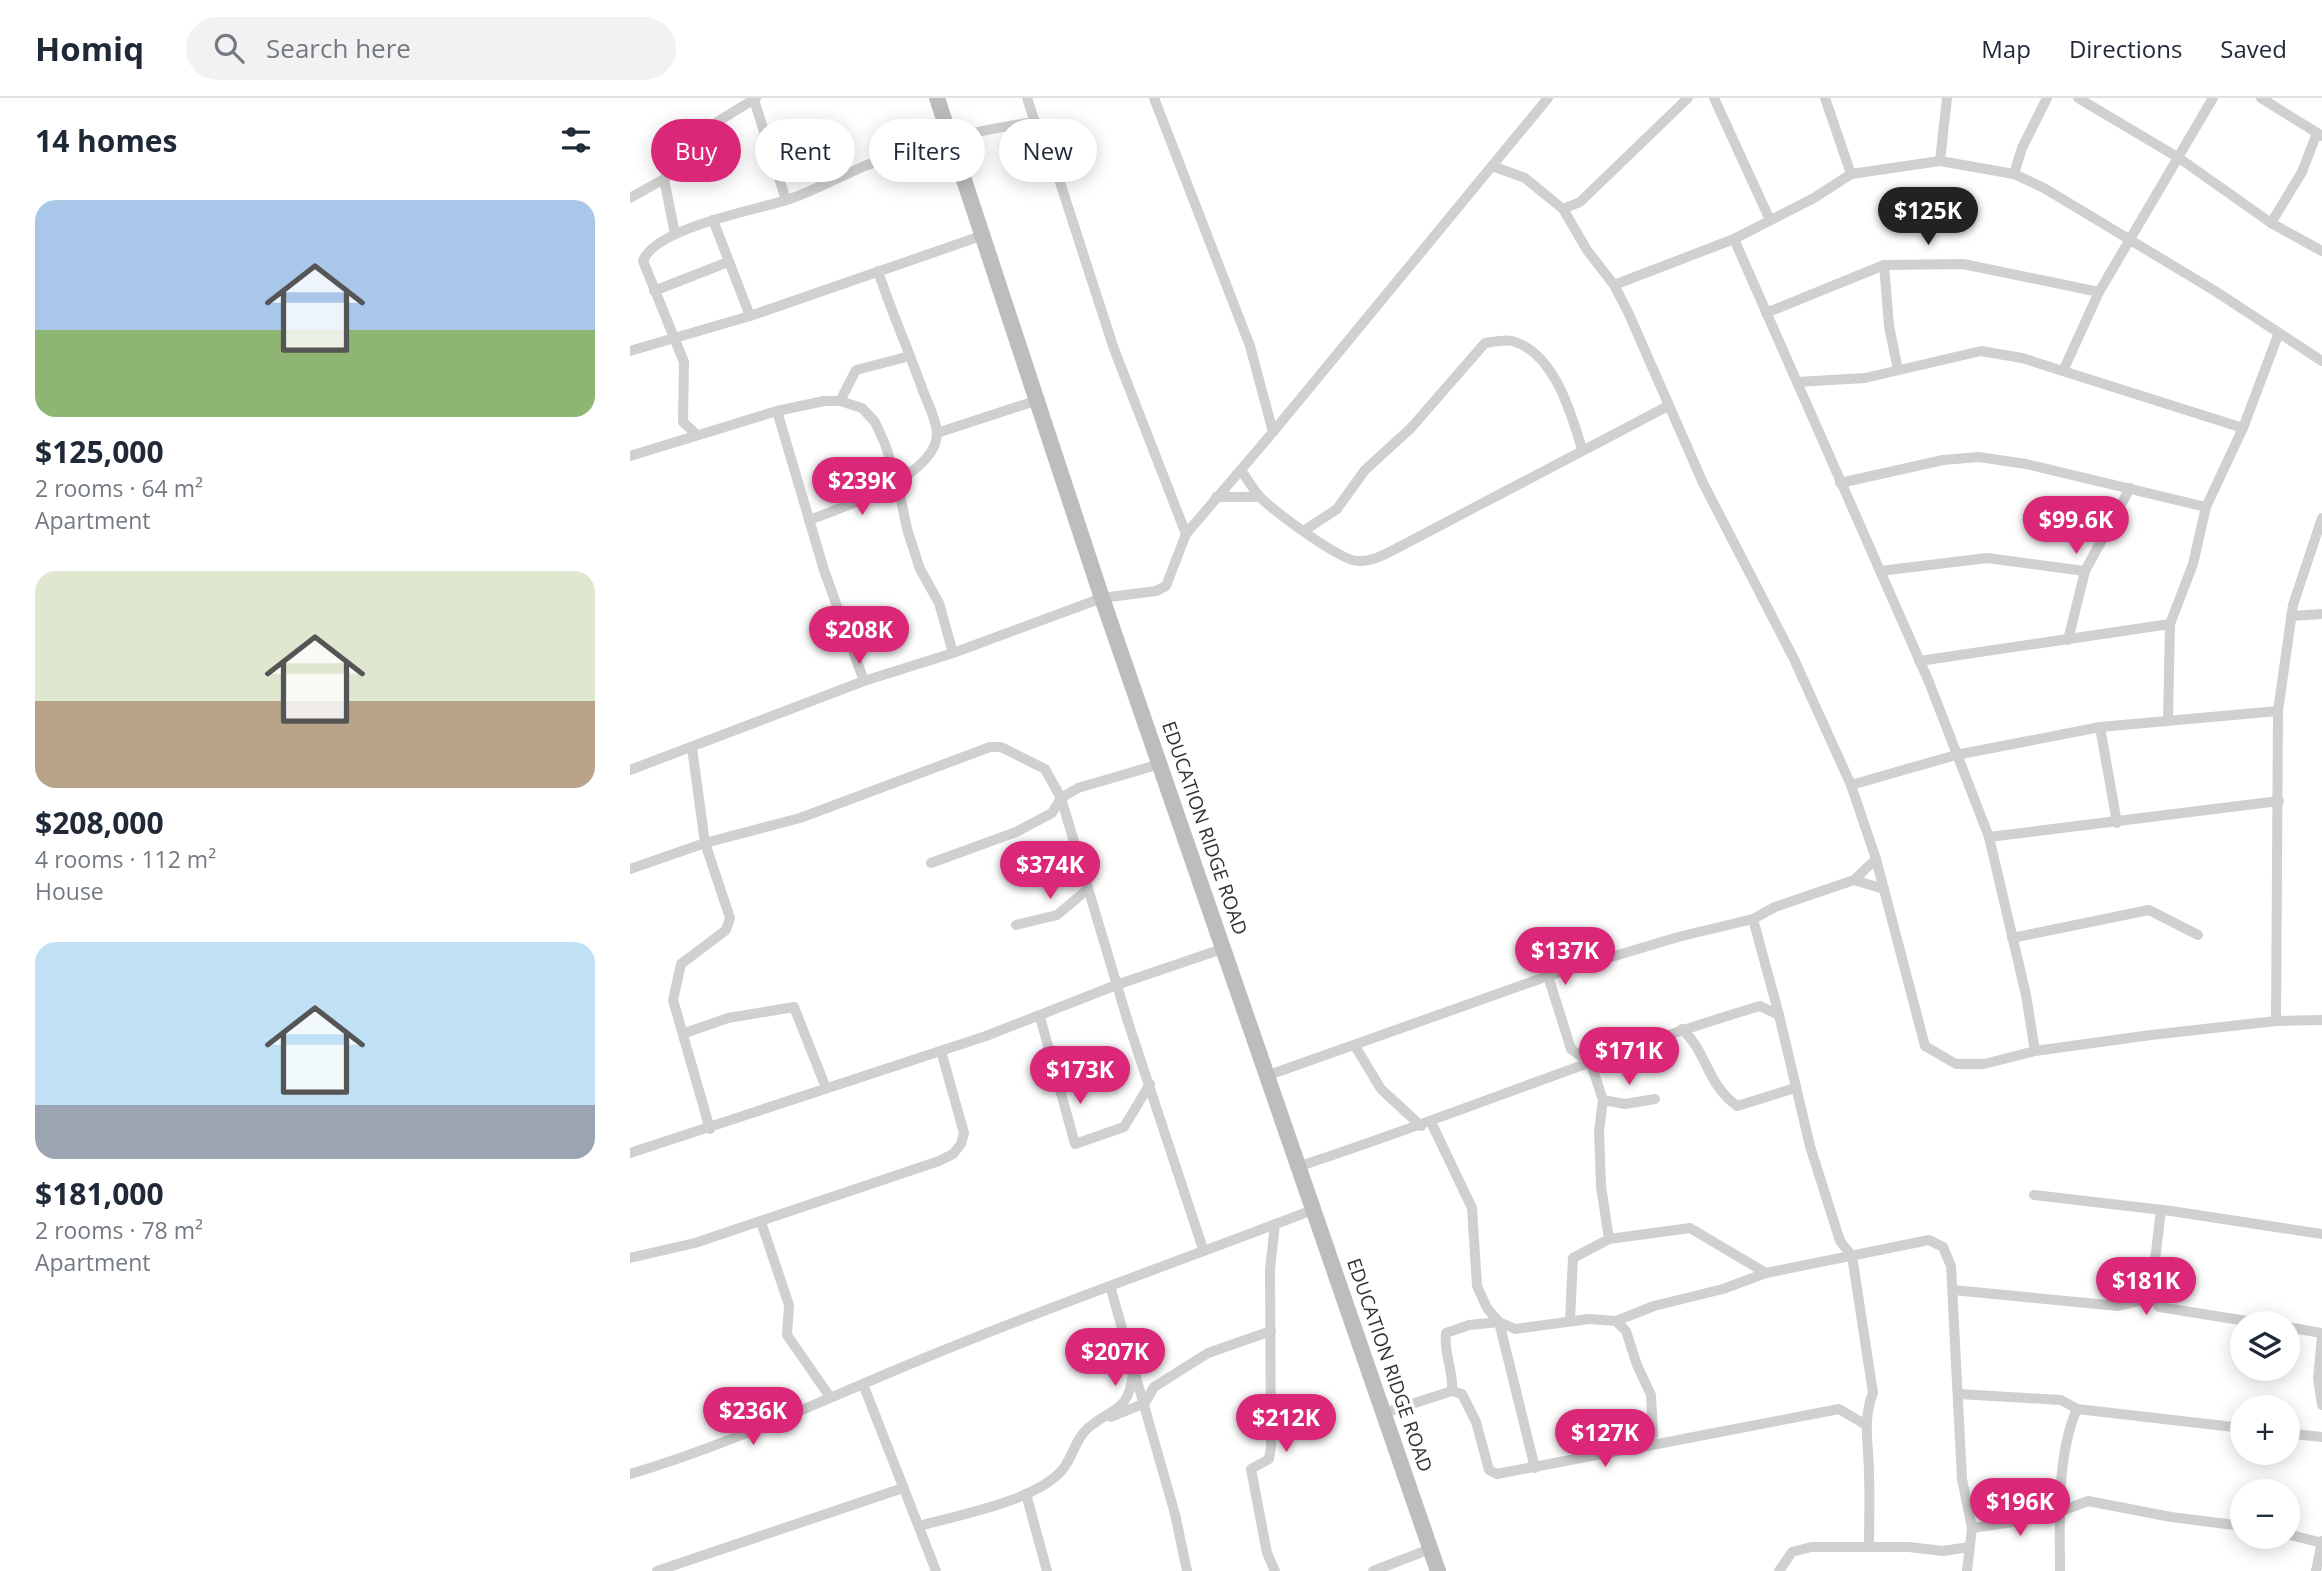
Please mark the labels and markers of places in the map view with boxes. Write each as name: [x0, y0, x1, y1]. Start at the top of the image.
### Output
pin: $125K: [1879, 188, 1977, 247]
pin: $239K: [813, 458, 911, 517]
pin: $99.6K: [2019, 496, 2133, 556]
pin: $208K: [810, 606, 908, 666]
pin: $374K: [1001, 842, 1099, 901]
pin: $137K: [1516, 928, 1614, 987]
pin: $171K: [1580, 1028, 1678, 1087]
pin: $173K: [1031, 1046, 1129, 1106]
pin: $181K: [2097, 1258, 2195, 1317]
pin: $207K: [1066, 1328, 1164, 1388]
pin: $236K: [704, 1388, 802, 1447]
pin: $212K: [1237, 1394, 1335, 1454]
pin: $127K: [1556, 1410, 1654, 1469]
pin: $196K: [1971, 1478, 2069, 1538]

